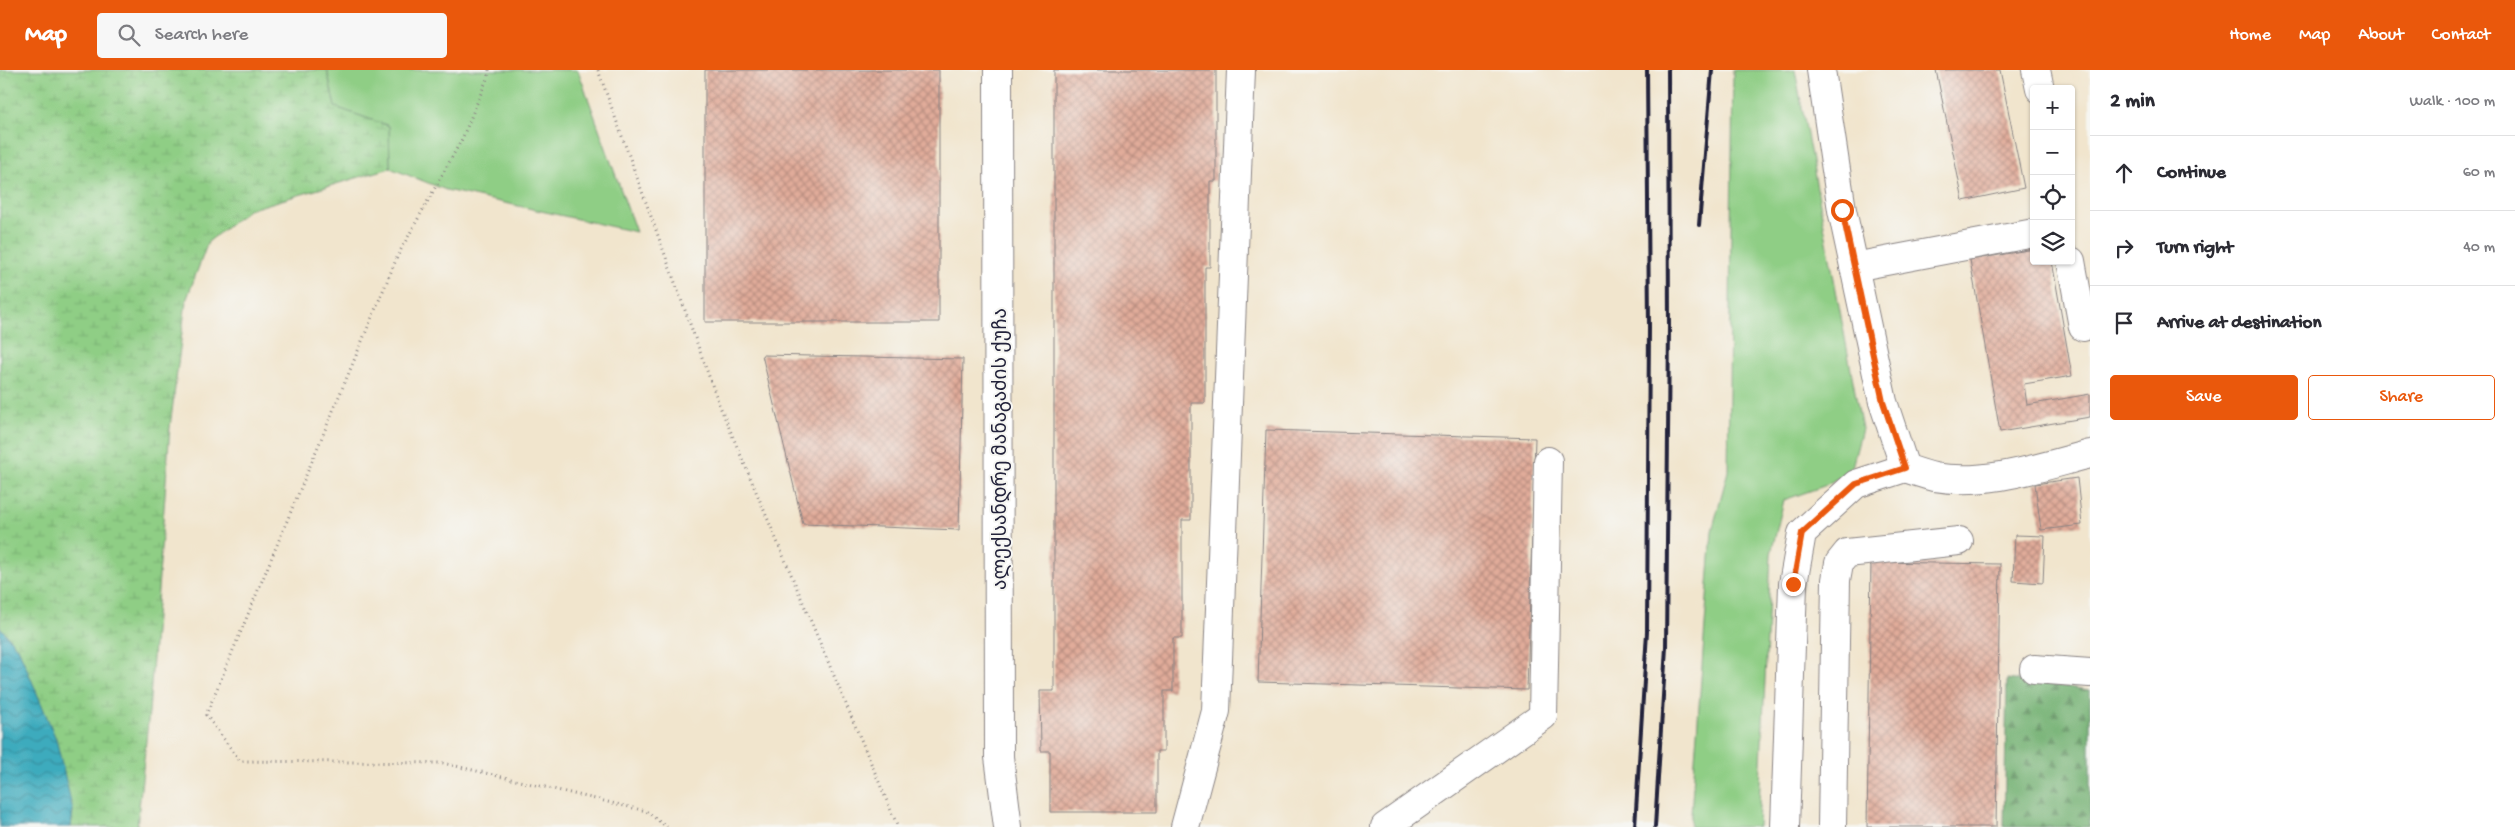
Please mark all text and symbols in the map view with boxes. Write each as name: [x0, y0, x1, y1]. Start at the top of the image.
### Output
search box: [97, 13, 447, 58]
text: Map: [25, 21, 67, 50]
icon: search: [115, 21, 143, 49]
text: Search here: [155, 24, 248, 47]
text: Home: [2229, 25, 2271, 46]
text: Map: [2299, 25, 2330, 46]
text: About: [2358, 25, 2404, 46]
text: Contact: [2432, 25, 2490, 46]
map controls: [2030, 85, 2075, 265]
button: +: [2030, 85, 2075, 130]
text: 2 min: [2110, 90, 2155, 115]
text: Walk · 100 m: [2409, 93, 2495, 112]
button: −: [2030, 130, 2075, 175]
icon: ahead: [2110, 159, 2138, 187]
text: Continue: [2157, 162, 2226, 185]
text: 60 m: [2463, 164, 2495, 183]
button: locate: [2030, 175, 2075, 220]
route start: [1831, 199, 1854, 222]
button: layers: [2030, 220, 2075, 265]
icon: right: [2110, 234, 2138, 262]
text: Turn right: [2157, 237, 2233, 260]
text: 40 m: [2463, 239, 2495, 258]
street label: ალექსანდრე მანაგაძის ქუჩა: [990, 308, 1014, 590]
icon: arrive: [2110, 309, 2138, 337]
text: Arrive at destination: [2157, 312, 2321, 335]
button: Save: [2110, 375, 2298, 420]
button: Share: [2308, 375, 2495, 420]
route end: [1782, 573, 1805, 596]

